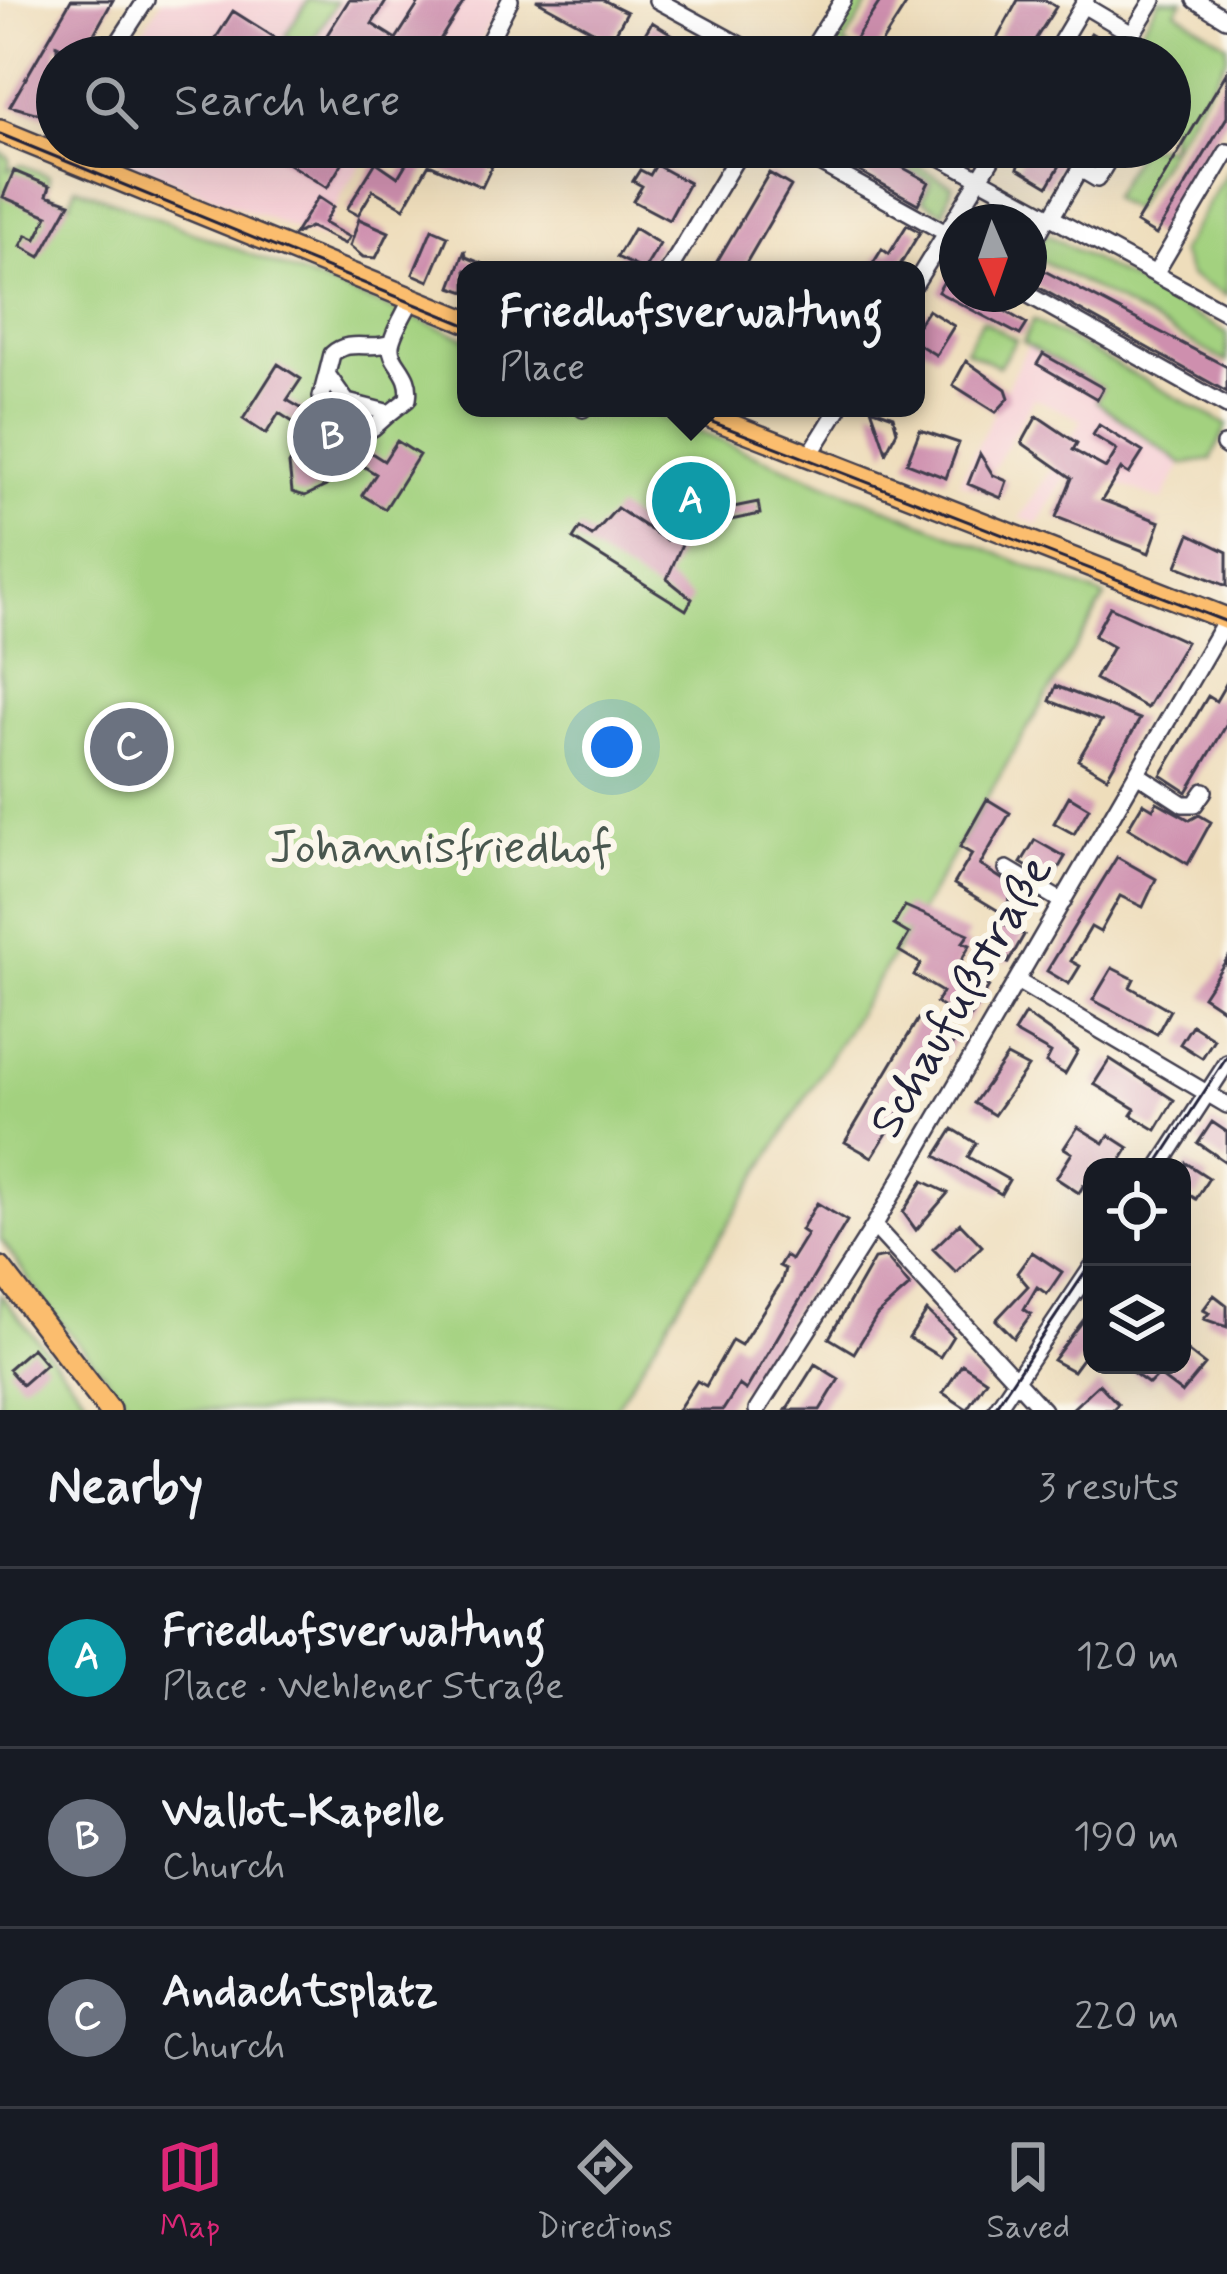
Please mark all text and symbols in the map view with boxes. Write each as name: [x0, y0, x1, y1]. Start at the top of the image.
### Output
search box: [36, 36, 1191, 168]
icon: search: [78, 69, 144, 135]
text: Search here: [174, 73, 401, 132]
north arrow: [939, 204, 1047, 312]
popup: [457, 261, 925, 417]
text: Friedhofsverwaltung: [499, 284, 883, 343]
text: Place: [499, 343, 585, 394]
pin: B: [293, 392, 371, 482]
pin: A: [652, 456, 730, 546]
pin: C: [90, 702, 168, 792]
your location: [582, 717, 642, 777]
park label: Johannisfriedhof: [270, 817, 612, 880]
street label: Schaufußstraße: [856, 844, 1068, 1150]
map controls: [1083, 1158, 1191, 1374]
button: locate: [1083, 1158, 1191, 1266]
button: layers: [1083, 1266, 1191, 1374]
text: Nearby: [48, 1455, 203, 1521]
text: 3 results: [1038, 1463, 1179, 1514]
text: Friedhofsverwaltung: [162, 1603, 546, 1662]
text: A: [74, 1632, 100, 1683]
text: 120 m: [1076, 1632, 1179, 1683]
text: Place · Wehlener Straße: [162, 1662, 564, 1713]
text: Wallot-Kapelle: [162, 1783, 444, 1842]
text: B: [75, 1812, 99, 1863]
text: 190 m: [1073, 1812, 1179, 1863]
text: Church: [162, 1842, 285, 1893]
text: Andachtsplatz: [162, 1963, 438, 2022]
text: C: [73, 1992, 101, 2043]
text: 220 m: [1074, 1992, 1179, 2043]
text: Church: [162, 2022, 285, 2073]
tab: Map: [157, 2134, 223, 2250]
tab: Directions: [537, 2134, 673, 2250]
tab: Saved: [987, 2134, 1070, 2250]

